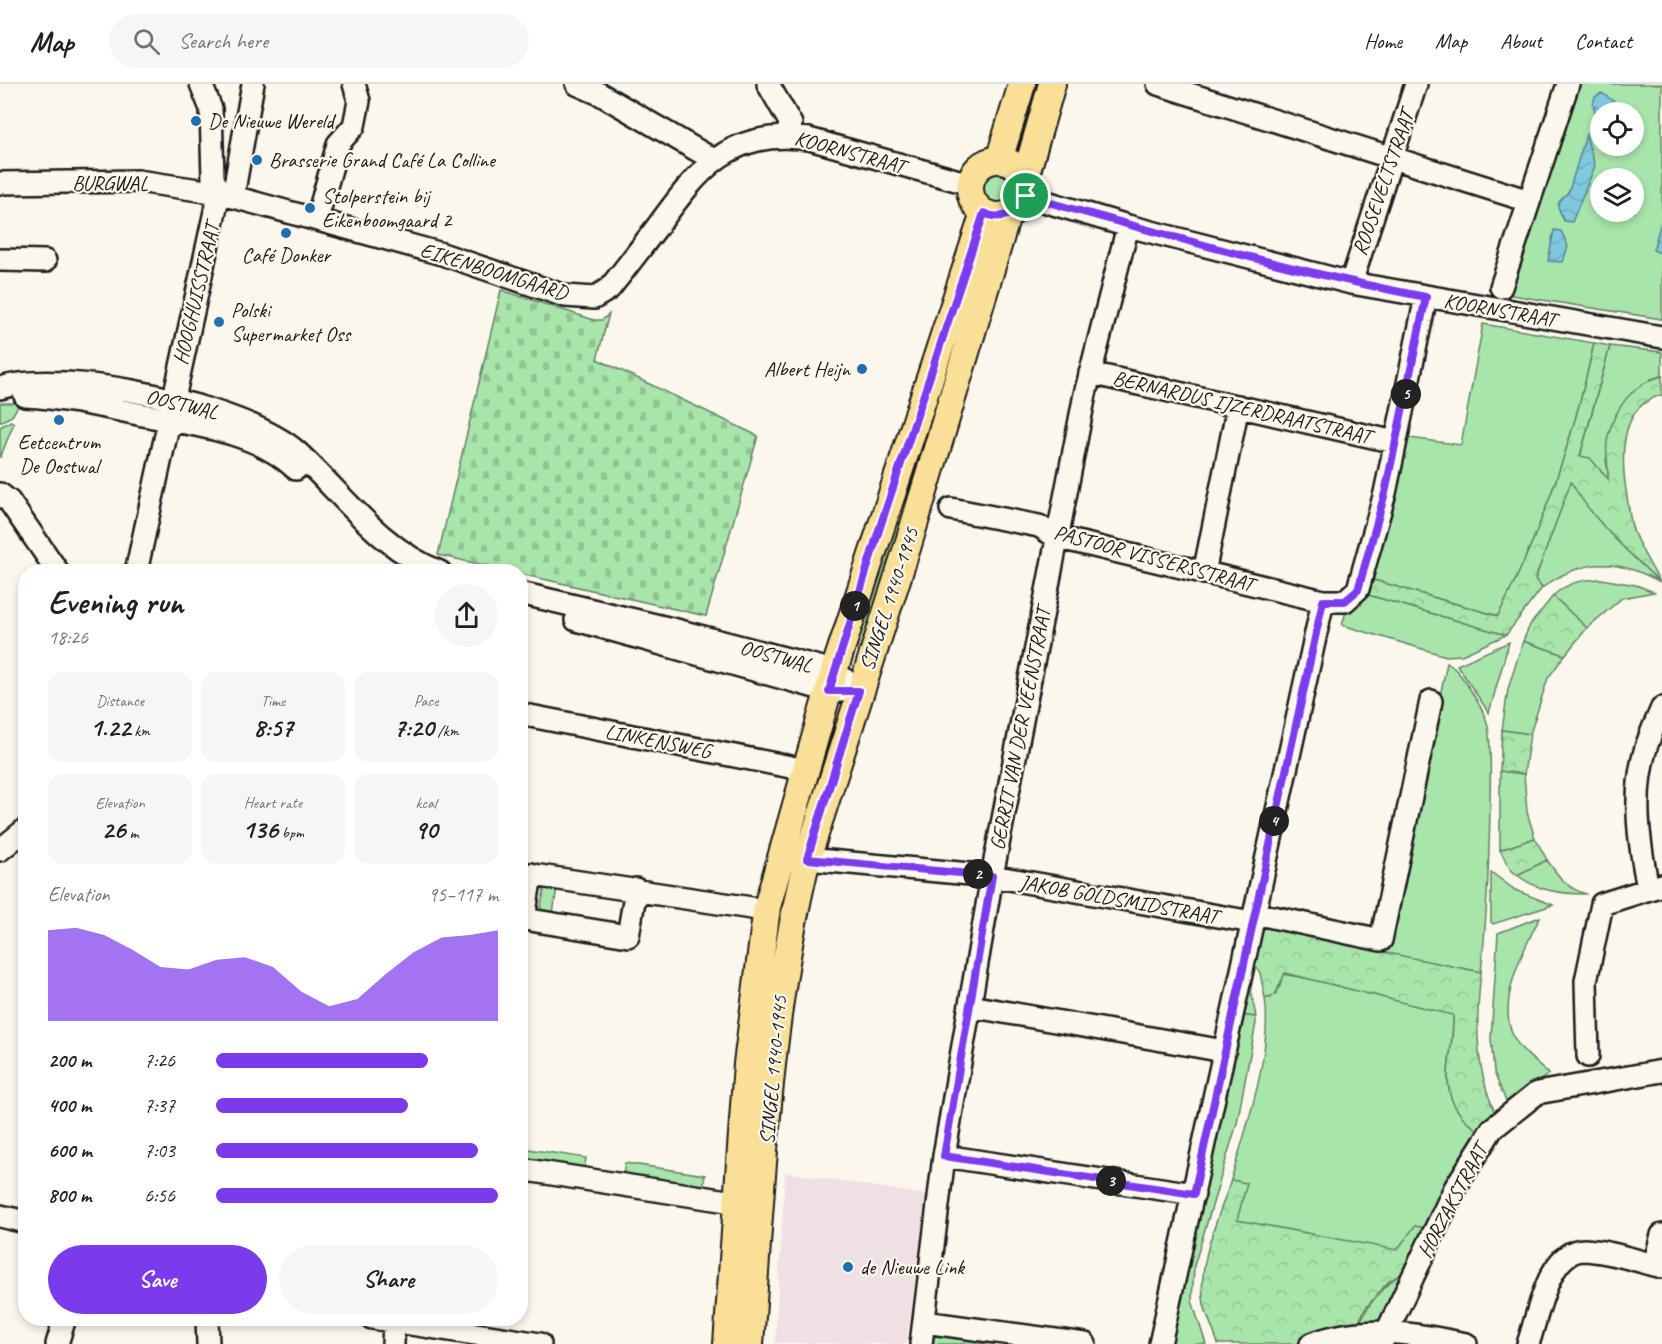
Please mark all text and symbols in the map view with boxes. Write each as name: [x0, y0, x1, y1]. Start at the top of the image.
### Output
search box: [109, 14, 529, 68]
text: Map: [30, 24, 73, 59]
icon: search: [130, 25, 163, 58]
text: Search here: [178, 27, 268, 55]
text: Home: [1364, 28, 1402, 54]
text: Map: [1435, 28, 1467, 54]
text: About: [1500, 28, 1542, 54]
text: Contact: [1575, 28, 1632, 54]
street label: ROOSEVELTSTRAAT: [1346, 102, 1422, 259]
map controls: [1590, 102, 1644, 222]
button: locate: [1590, 102, 1644, 156]
place label: De Nieuwe Wereld: [208, 108, 337, 134]
marker: De Nieuwe Wereld: [189, 114, 203, 128]
street label: KOORNSTRAAT: [792, 125, 912, 180]
place label: Brasserie Grand Café La Colline: [269, 147, 497, 173]
marker: Brasserie Grand Café La Colline: [250, 153, 264, 167]
button: layers: [1590, 168, 1644, 222]
street label: BURGWAL: [72, 170, 148, 196]
pin: [1000, 170, 1051, 221]
icon: arrive: [1009, 179, 1042, 212]
place label: Stolperstein bij Eikenboomgaard 2: [322, 183, 453, 233]
marker: Stolperstein bij Eikenboomgaard 2: [303, 201, 317, 215]
street label: HOOGHUISSTRAAT: [167, 216, 226, 367]
marker: Café Donker: [279, 226, 293, 240]
street label: EIKENBOOMGAARD: [417, 236, 572, 306]
place label: Café Donker: [242, 242, 332, 268]
street label: KOORNSTRAAT: [1442, 287, 1562, 333]
place label: Polski Supermarket Oss: [231, 297, 352, 347]
marker: Polski Supermarket Oss: [212, 315, 226, 329]
place label: Albert Heijn: [764, 356, 852, 382]
marker: Albert Heijn: [855, 362, 869, 376]
street label: BERNARDUS IJZERDRAATSTRAAT: [1110, 365, 1378, 450]
pin: 5: [1391, 379, 1421, 409]
street label: OOSTWAL: [143, 383, 222, 425]
text: 5: [1403, 384, 1409, 404]
marker: Eetcentrum De Oostwal: [52, 413, 66, 427]
place label: Eetcentrum De Oostwal: [18, 429, 102, 479]
street label: PASTOOR VISSERSSTRAAT: [1051, 519, 1261, 598]
street label: SINGEL 1940-1945: [854, 524, 924, 674]
text: Evening run: [48, 581, 183, 623]
button: share: [435, 584, 498, 647]
pin: 1: [840, 591, 870, 621]
street label: GERRIT VAN DER VEENSTRAAT: [984, 601, 1057, 852]
text: 18:26: [48, 625, 88, 650]
street label: OOSTWAL: [737, 634, 816, 678]
text: Distance: [96, 691, 144, 711]
text: Time: [261, 691, 285, 711]
text: Pace: [414, 691, 438, 711]
text: 1.22: [90, 711, 130, 744]
text: 8:57: [253, 711, 293, 744]
text: 7:20: [394, 711, 434, 744]
street label: LINKENSWEG: [603, 718, 716, 764]
text: km: [130, 721, 150, 741]
text: /km: [434, 721, 458, 741]
text: Elevation: [95, 793, 145, 813]
text: Heart rate: [244, 793, 302, 813]
text: kcal: [415, 793, 437, 813]
pin: 4: [1259, 806, 1289, 836]
text: 4: [1270, 811, 1278, 831]
text: 26: [102, 813, 126, 846]
text: 136: [242, 813, 278, 846]
text: 90: [414, 813, 438, 846]
text: m: [126, 823, 138, 843]
text: bpm: [278, 823, 304, 843]
pin: 2: [963, 859, 993, 889]
text: 2: [974, 864, 982, 884]
street label: JAKOB GOLDSMIDSTRAAT: [1017, 869, 1225, 930]
text: Elevation: [48, 882, 110, 907]
text: 95–117 m: [428, 882, 498, 907]
street label: SINGEL 1940-1945: [754, 993, 793, 1145]
text: 200 m: [48, 1048, 91, 1073]
text: 7:26: [144, 1048, 175, 1073]
text: 400 m: [48, 1093, 91, 1118]
text: 7:37: [144, 1093, 175, 1118]
street label: HORZAKSTRAAT: [1411, 1135, 1495, 1262]
text: 600 m: [48, 1138, 92, 1163]
text: 7:03: [144, 1138, 175, 1163]
pin: 3: [1096, 1166, 1126, 1196]
text: 3: [1107, 1171, 1115, 1191]
text: 800 m: [48, 1183, 91, 1208]
text: 6:56: [144, 1183, 175, 1208]
button: Save: [48, 1245, 267, 1314]
button: Share: [279, 1245, 498, 1314]
place label: de Nieuwe Link: [860, 1254, 965, 1280]
marker: de Nieuwe Link: [841, 1260, 855, 1274]

